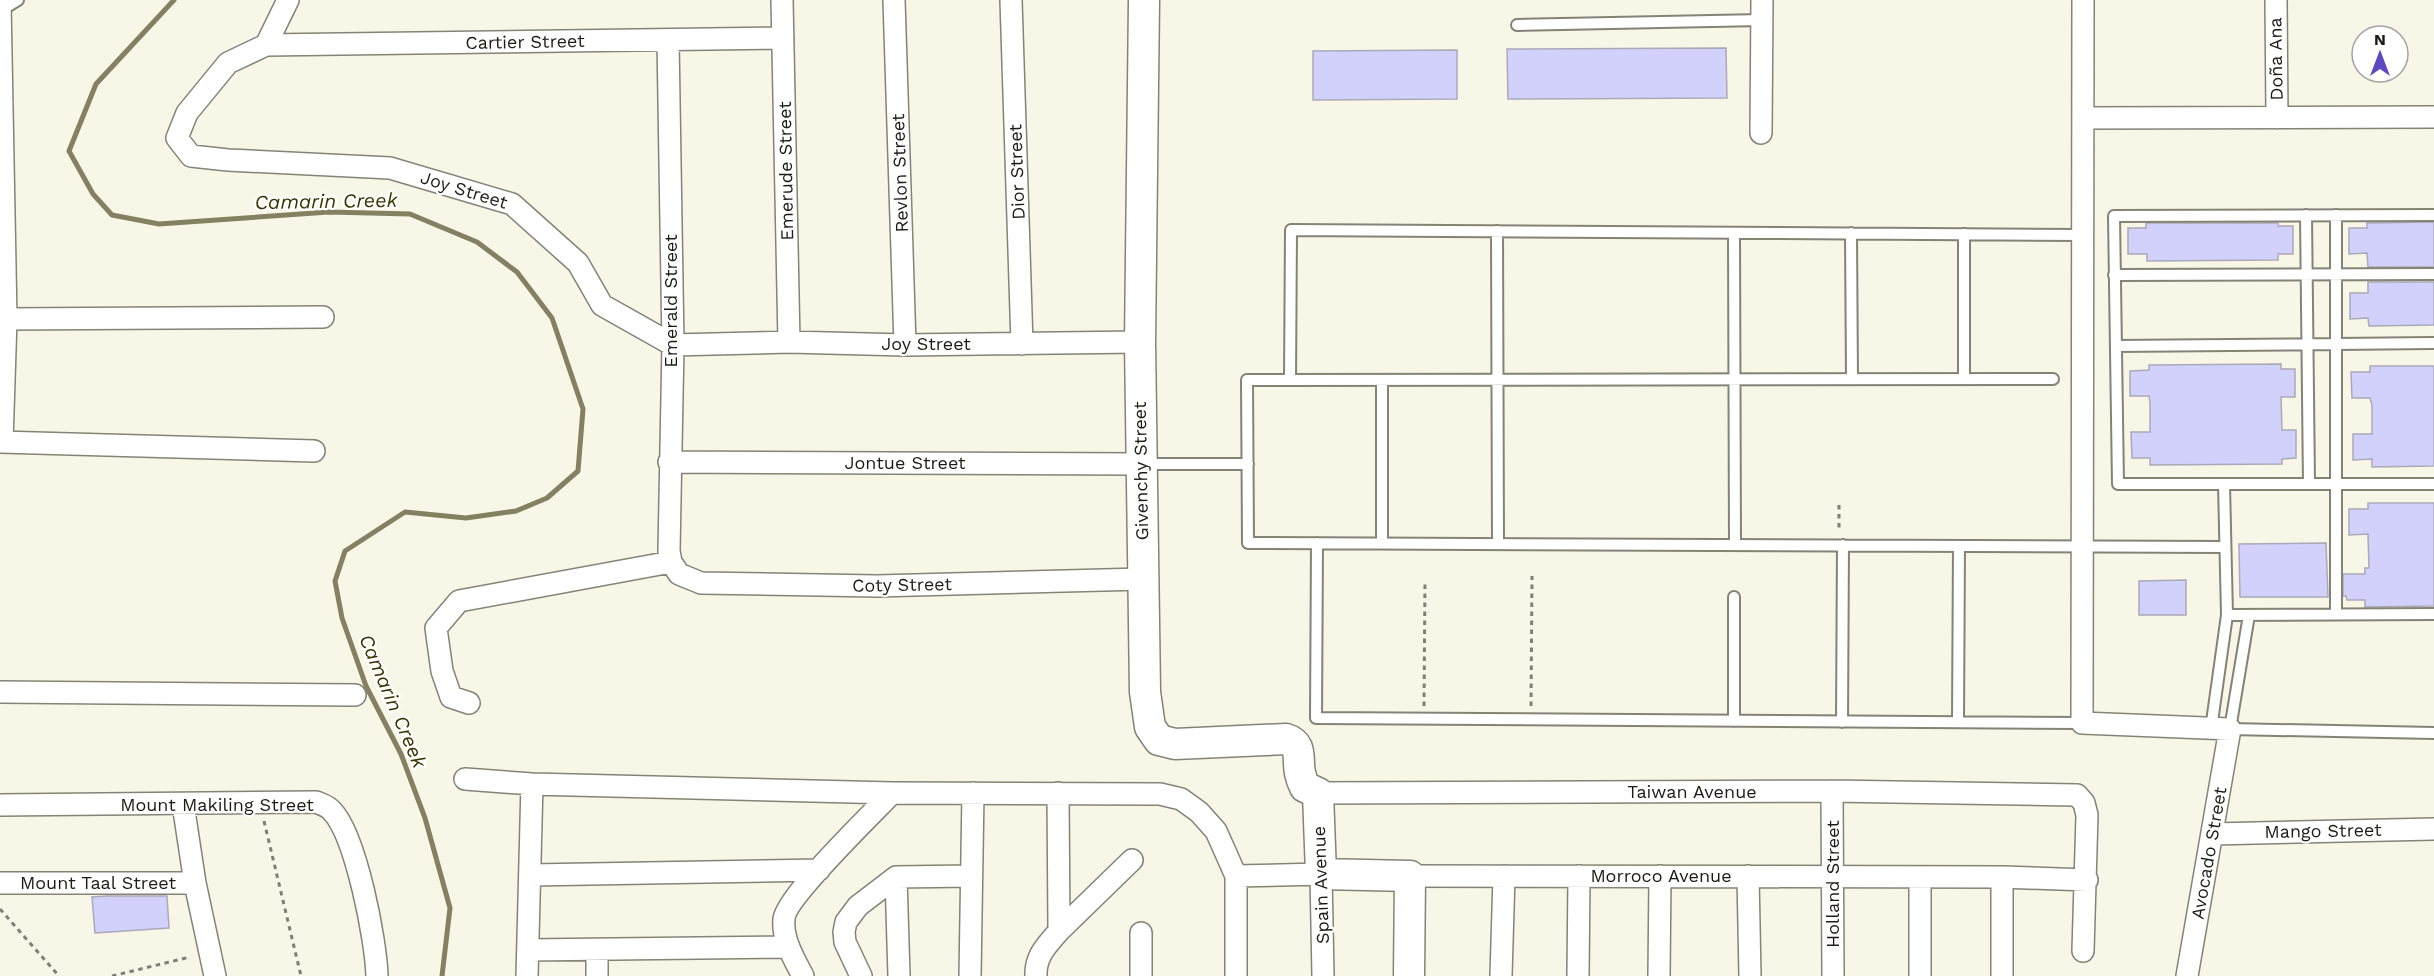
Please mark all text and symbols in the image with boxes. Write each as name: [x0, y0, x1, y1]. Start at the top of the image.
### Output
street label: Doña Ana: [2264, 17, 2287, 101]
north arrow: [2350, 24, 2410, 84]
street label: Cartier Street: [465, 30, 585, 53]
text: N: [2374, 30, 2386, 49]
street label: Emerude Street: [774, 101, 797, 241]
street label: Revlon Street: [887, 113, 912, 233]
street label: Dior Street: [1004, 123, 1029, 220]
street label: Joy Street: [418, 166, 511, 213]
water label: Camarin Creek: [254, 188, 399, 214]
street label: Emerald Street: [660, 234, 681, 368]
street label: Joy Street: [881, 333, 971, 354]
street label: Givenchy Street: [1129, 401, 1152, 541]
street label: Jontue Street: [844, 452, 966, 473]
street label: Coty Street: [852, 573, 952, 596]
water label: Camarin Creek: [354, 631, 432, 772]
street label: Taiwan Avenue: [1627, 781, 1757, 802]
street label: Avocado Street: [2187, 785, 2231, 921]
street label: Mount Makiling Street: [120, 794, 314, 815]
street label: Mango Street: [2264, 819, 2382, 842]
street label: Holland Street: [1822, 820, 1843, 948]
street label: Spain Avenue: [1308, 826, 1333, 944]
street label: Morroco Avenue: [1590, 865, 1732, 886]
street label: Mount Taal Street: [20, 872, 176, 893]

